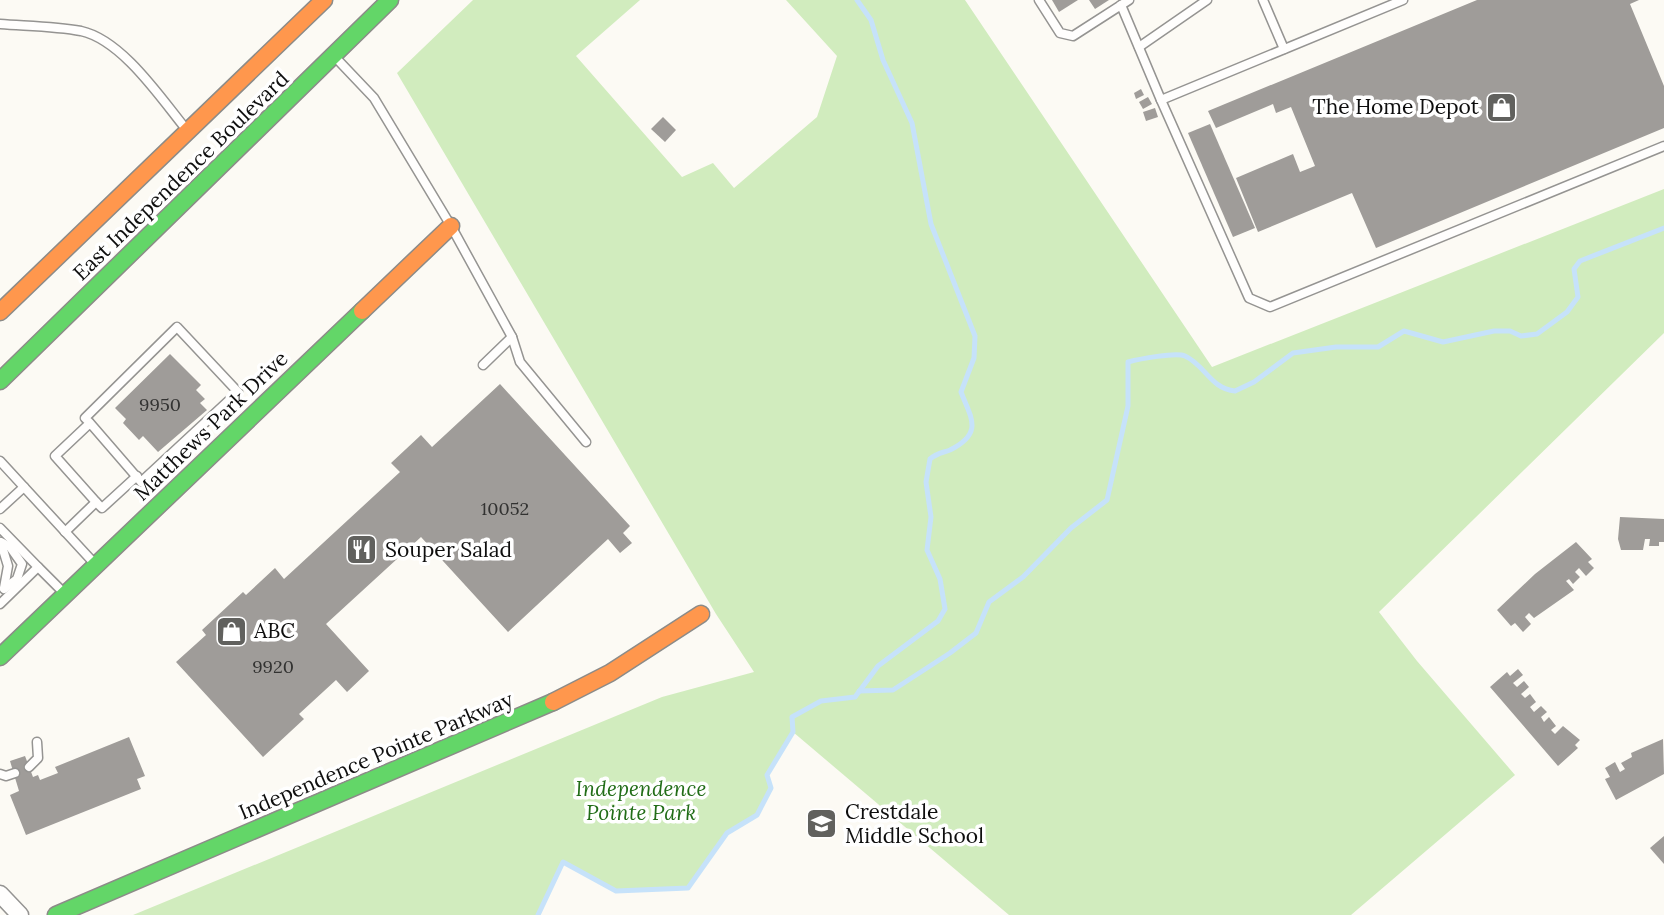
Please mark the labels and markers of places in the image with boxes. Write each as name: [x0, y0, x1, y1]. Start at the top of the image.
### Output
shop icon: The Home Depot: [1485, 90, 1519, 124]
place label: The Home Depot: [1312, 93, 1480, 120]
restaurant icon: Souper Salad: [345, 533, 379, 567]
place label: Souper Salad: [385, 536, 512, 563]
shop icon: ABC: [214, 614, 248, 648]
place label: ABC: [253, 617, 295, 644]
place label: Crestdale Middle School: [845, 798, 984, 849]
school or university icon: Crestdale Middle School: [805, 807, 839, 841]

